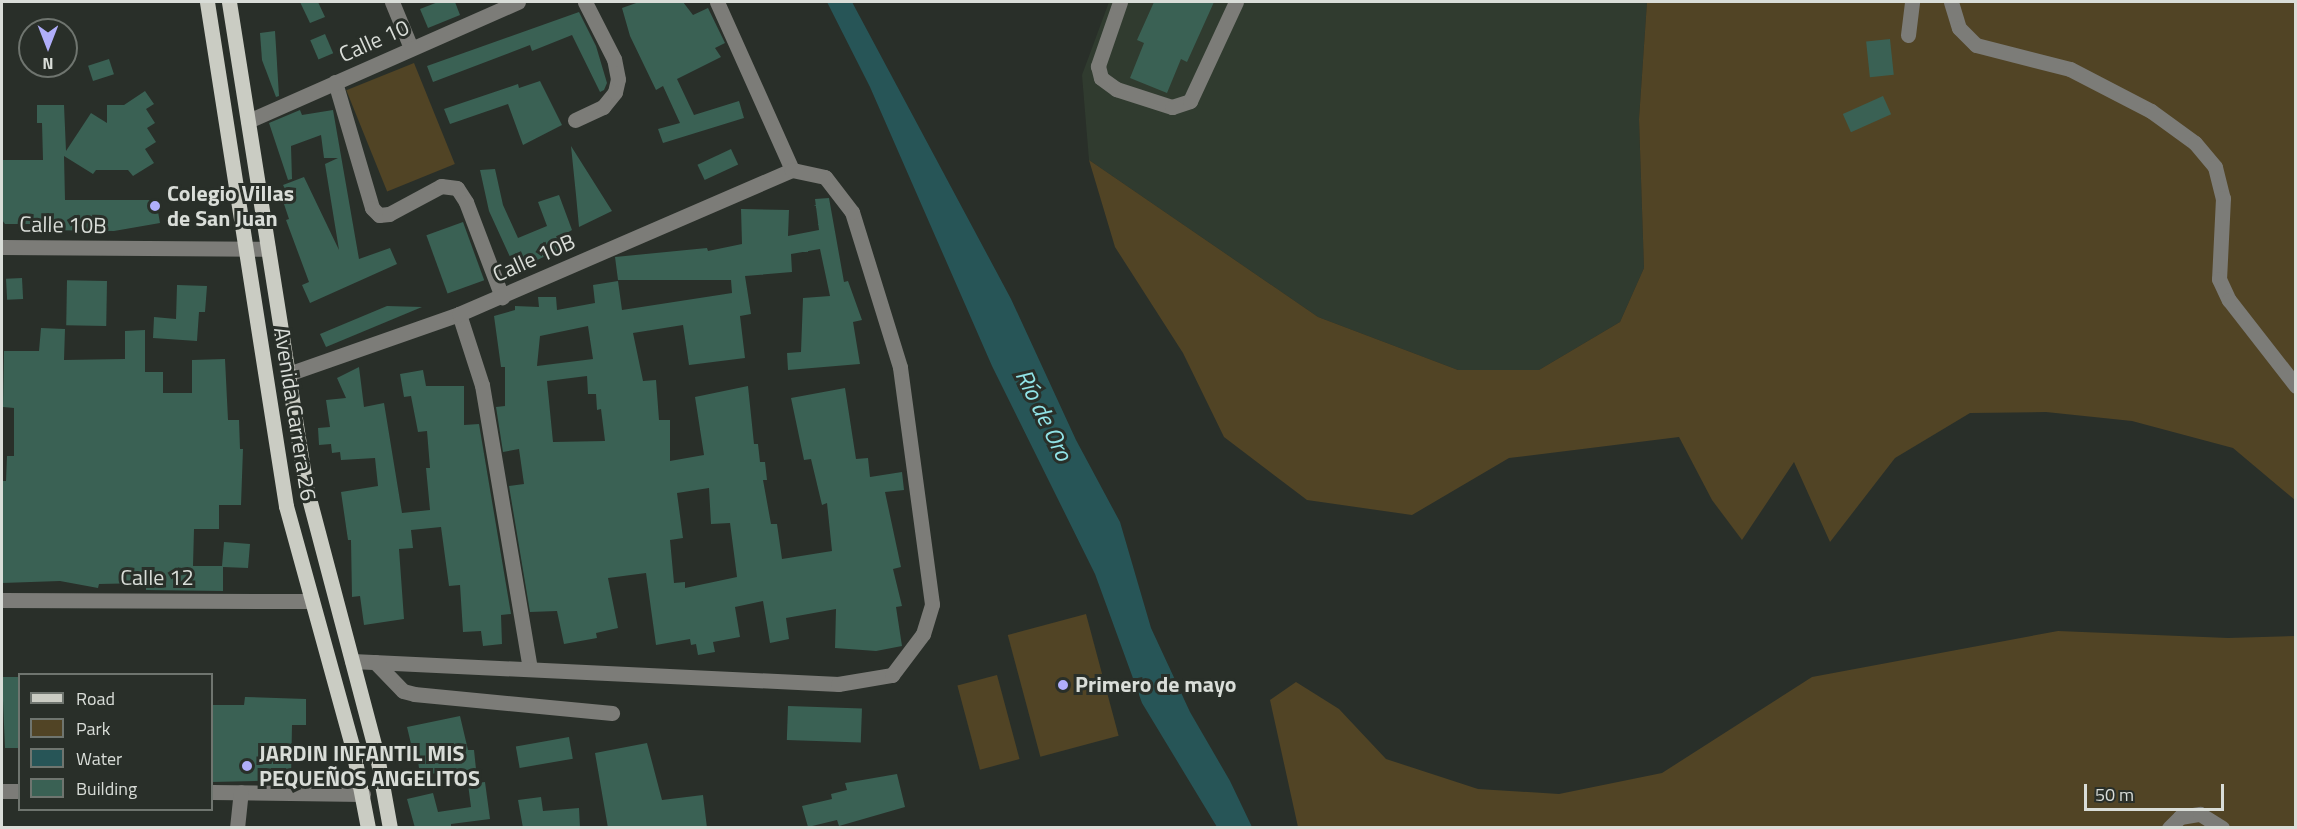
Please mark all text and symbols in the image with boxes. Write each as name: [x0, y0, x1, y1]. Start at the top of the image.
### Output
street label: Calle 10: [335, 14, 413, 68]
north arrow: [18, 18, 78, 78]
text: N: [42, 52, 54, 76]
place label: Colegio Villas de San Juan: [167, 180, 294, 231]
marker: Colegio Villas de San Juan: [148, 199, 162, 213]
street label: Calle 10B: [19, 211, 107, 239]
street label: Calle 10B: [489, 228, 579, 288]
street label: Avenida Carrera 26: [268, 325, 322, 503]
water label: Río de Oro: [1010, 365, 1078, 465]
street label: Calle 12: [120, 565, 194, 591]
place label: Primero de mayo: [1075, 672, 1236, 698]
legend: [18, 673, 213, 811]
marker: Primero de mayo: [1056, 678, 1070, 692]
text: Road: [76, 685, 115, 712]
text: Park: [76, 715, 110, 742]
place label: JARDIN INFANTIL MIS PEQUEÑOS ANGELITOS: [259, 740, 480, 792]
text: Water: [76, 745, 122, 772]
marker: JARDIN INFANTIL MIS PEQUEÑOS ANGELITOS: [240, 759, 254, 773]
scale bar: [2087, 772, 2226, 810]
text: Building: [76, 775, 137, 802]
text: 50 m: [2095, 781, 2134, 808]

